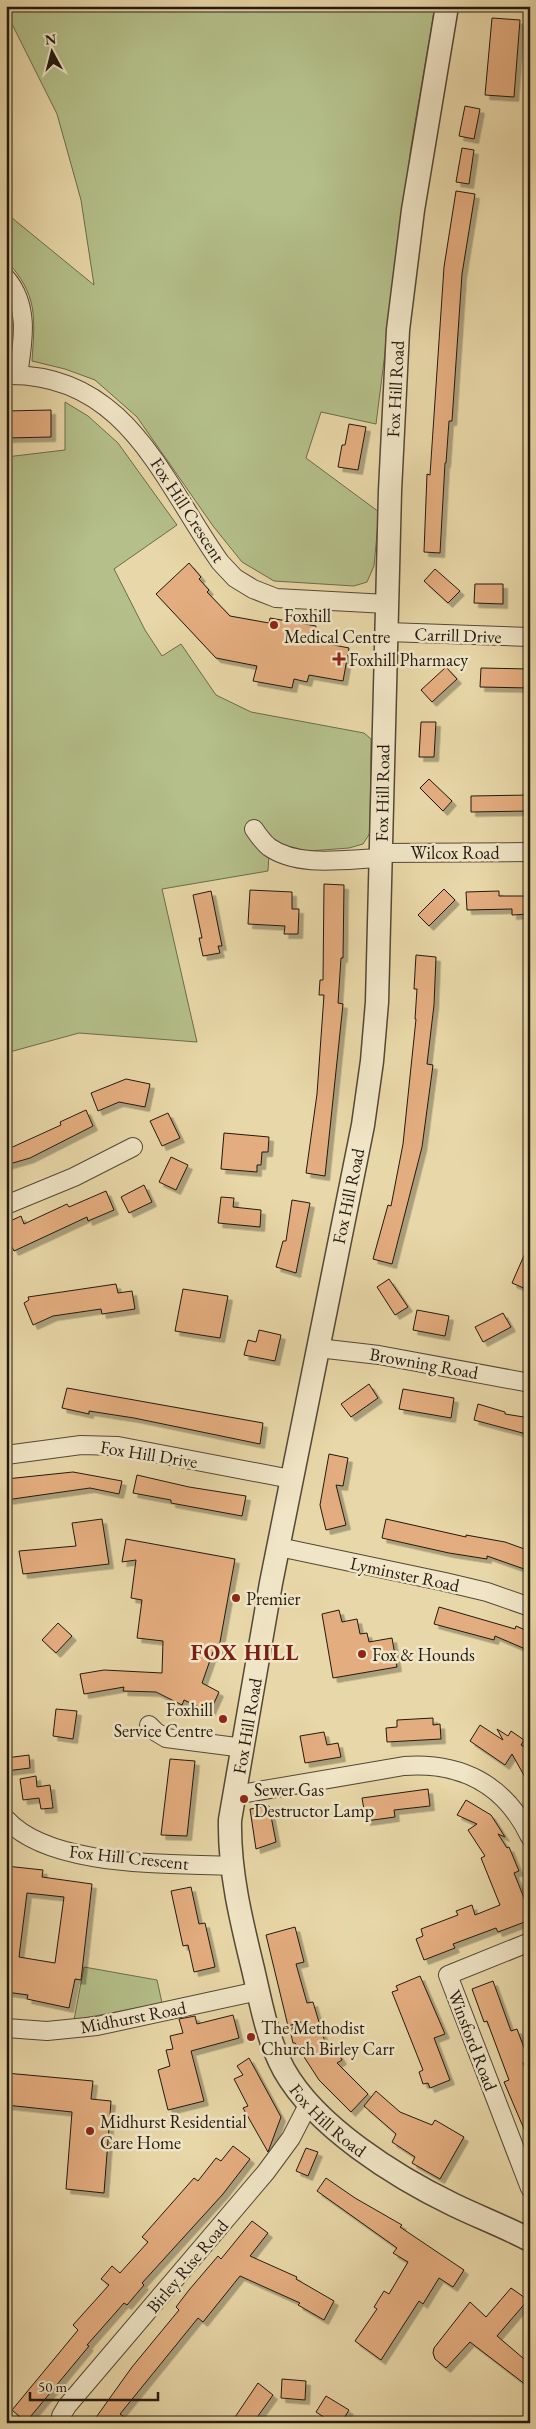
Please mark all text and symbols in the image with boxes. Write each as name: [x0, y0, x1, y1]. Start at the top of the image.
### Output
north arrow: [28, 28, 78, 78]
text: N: [44, 29, 58, 49]
street label: Fox Hill Road: [381, 339, 409, 438]
street label: Fox Hill Crescent: [146, 453, 231, 567]
place label: Foxhill Medical Centre: [284, 604, 390, 648]
marker: Foxhill Medical Centre: [268, 619, 280, 631]
street label: Carrill Drive: [414, 622, 502, 648]
place label: Foxhill Pharmacy: [349, 648, 468, 671]
marker: Foxhill Pharmacy: [333, 653, 345, 665]
street label: Fox Hill Road: [370, 743, 394, 842]
street label: Wilcox Road: [410, 841, 500, 864]
street label: Fox Hill Road: [327, 1145, 370, 1246]
street label: Browning Road: [368, 1342, 481, 1384]
street label: Fox Hill Drive: [99, 1435, 199, 1473]
street label: Lyminster Road: [348, 1551, 463, 1597]
place label: Premier: [246, 1587, 300, 1610]
marker: Premier: [230, 1592, 242, 1604]
district label: FOX HILL: [191, 1638, 299, 1667]
place label: Fox & Hounds: [372, 1643, 475, 1666]
marker: Fox & Hounds: [356, 1648, 368, 1660]
street label: Fox Hill Road: [227, 1675, 267, 1776]
place label: Foxhill Service Centre: [114, 1698, 213, 1742]
marker: Foxhill Service Centre: [217, 1713, 229, 1725]
place label: Sewer Gas Destructor Lamp: [254, 1778, 374, 1822]
marker: Sewer Gas Destructor Lamp: [238, 1793, 250, 1805]
street label: Fox Hill Crescent: [68, 1839, 190, 1875]
street label: Winsford Road: [443, 1986, 503, 2095]
street label: Midhurst Road: [78, 1995, 189, 2039]
place label: The Methodist Church Birley Carr: [261, 2016, 395, 2060]
marker: The Methodist Church Birley Carr: [245, 2031, 257, 2043]
street label: Fox Hill Road: [285, 2079, 372, 2162]
place label: Midhurst Residential Care Home: [100, 2110, 247, 2154]
marker: Midhurst Residential Care Home: [84, 2125, 96, 2137]
street label: Birley Rise Road: [141, 2214, 233, 2318]
scale bar: [30, 2369, 158, 2401]
text: 50 m: [38, 2377, 67, 2396]

